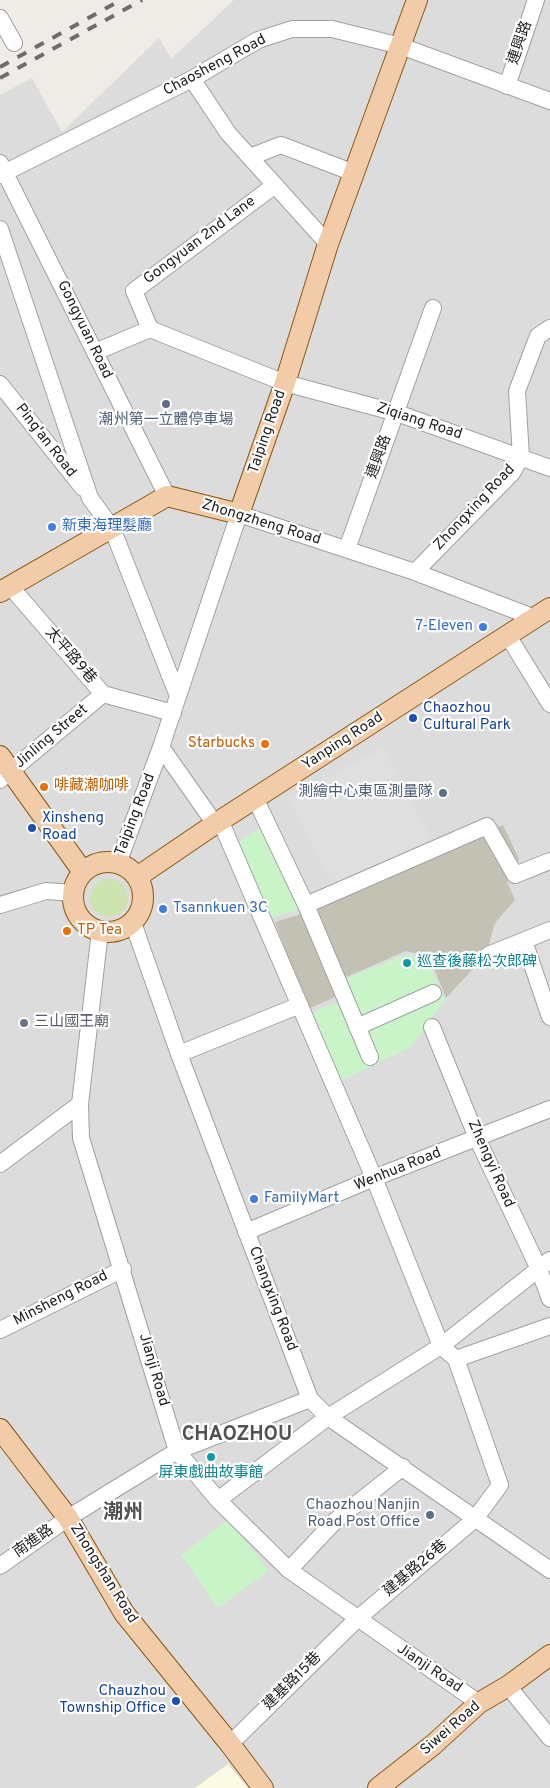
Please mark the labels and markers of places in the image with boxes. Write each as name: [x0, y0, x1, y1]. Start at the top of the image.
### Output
marker: 潮州第一立體停車場: [160, 398, 172, 410]
place label: 潮州第一立體停車場: [99, 412, 233, 430]
place label: 新東海理髮廳: [62, 518, 152, 536]
marker: 新東海理髮廳: [46, 521, 58, 533]
place label: 7-Eleven: [415, 618, 473, 636]
marker: 7-Eleven: [477, 621, 489, 633]
place label: Chaozhou Cultural Park: [423, 700, 511, 735]
marker: Chaozhou Cultural Park: [407, 712, 419, 724]
place label: Starbucks: [188, 735, 255, 753]
marker: Starbucks: [259, 738, 271, 750]
place label: 啡藏潮咖啡: [54, 778, 129, 796]
marker: 啡藏潮咖啡: [38, 781, 50, 793]
place label: 測繪中心東區測量隊: [298, 784, 433, 802]
marker: 測繪中心東區測量隊: [437, 787, 449, 799]
place label: Xinsheng Road: [42, 810, 104, 845]
marker: Xinsheng Road: [26, 822, 38, 834]
place label: Tsannkuen 3C: [173, 900, 268, 918]
marker: Tsannkuen 3C: [157, 903, 169, 915]
place label: TP Tea: [77, 922, 122, 940]
marker: TP Tea: [61, 925, 73, 937]
place label: 巡查後藤松次郎碑: [417, 954, 537, 972]
marker: 巡查後藤松次郎碑: [401, 957, 413, 969]
place label: 三山國王廟: [34, 1014, 109, 1032]
marker: 三山國王廟: [18, 1017, 30, 1029]
place label: FamilyMart: [264, 1190, 339, 1208]
marker: FamilyMart: [248, 1193, 260, 1205]
marker: 屏東戲曲故事館: [205, 1451, 217, 1463]
place label: 屏東戲曲故事館: [159, 1465, 263, 1483]
place label: Chaozhou Nanjin Road Post Office: [306, 1497, 420, 1532]
marker: Chaozhou Nanjin Road Post Office: [424, 1509, 436, 1521]
place label: Chauzhou Township Office: [59, 1683, 166, 1718]
marker: Chauzhou Township Office: [170, 1695, 182, 1707]

